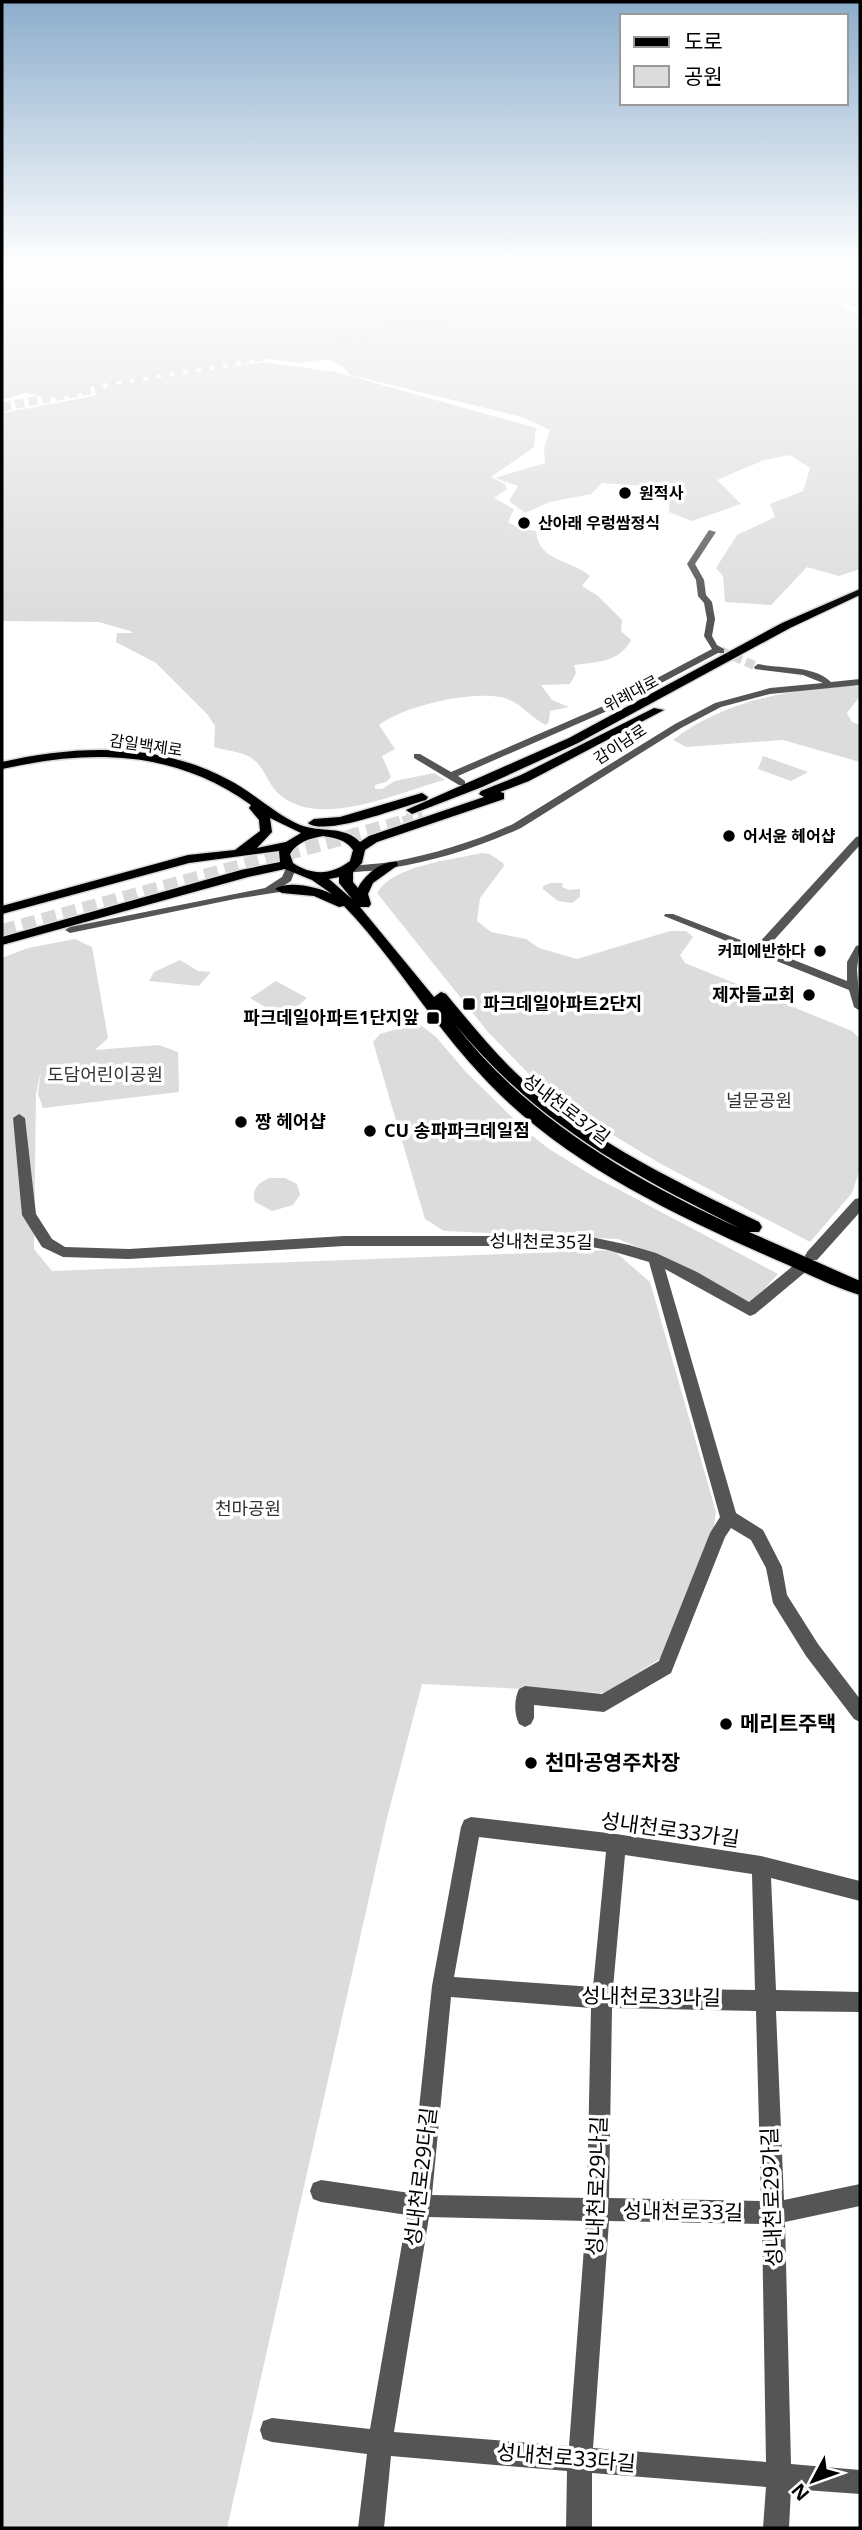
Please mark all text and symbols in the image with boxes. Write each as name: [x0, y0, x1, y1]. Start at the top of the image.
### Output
legend: [620, 14, 848, 105]
text: 도로: [684, 27, 723, 55]
text: 공원: [684, 62, 723, 90]
place label: 원적사: [639, 482, 683, 504]
marker: 원적사: [617, 485, 633, 501]
place label: 산아래 우렁쌈정식: [538, 512, 660, 534]
marker: 산아래 우렁쌈정식: [516, 515, 532, 531]
street label: 위례대로: [600, 669, 662, 717]
street label: 감이남로: [589, 719, 651, 769]
street label: 감일백제로: [108, 729, 184, 761]
place label: 어서윤 헤어샵: [743, 825, 836, 847]
marker: 어서윤 헤어샵: [721, 828, 737, 844]
place label: 커피에반하다: [718, 940, 806, 962]
marker: 커피에반하다: [812, 943, 828, 959]
place label: 제자들교회: [712, 982, 795, 1006]
marker: 제자들교회: [801, 987, 817, 1003]
place label: 파크데일아파트2단지: [483, 991, 642, 1015]
marker: 파크데일아파트2단지: [461, 996, 477, 1012]
place label: 파크데일아파트1단지앞: [243, 1005, 419, 1029]
marker: 파크데일아파트1단지앞: [425, 1010, 441, 1026]
park label: 도담어린이공원: [47, 1062, 163, 1086]
street label: 성내천로37길: [518, 1068, 615, 1149]
park label: 널문공원: [726, 1088, 792, 1112]
place label: 짱 헤어샵: [255, 1109, 326, 1133]
marker: 짱 헤어샵: [233, 1114, 249, 1130]
place label: CU 송파파크데일점: [384, 1118, 530, 1142]
marker: CU 송파파크데일점: [362, 1123, 378, 1139]
street label: 성내천로35길: [489, 1228, 593, 1254]
park label: 천마공원: [215, 1496, 281, 1520]
place label: 메리트주택: [740, 1709, 837, 1737]
marker: 메리트주택: [718, 1716, 734, 1732]
place label: 천마공영주차장: [545, 1748, 680, 1776]
marker: 천마공영주차장: [523, 1755, 539, 1771]
street label: 성내천로33가길: [599, 1805, 741, 1853]
street label: 성내천로33나길: [581, 1981, 721, 2011]
street label: 성내천로29다길: [398, 2106, 442, 2248]
street label: 성내천로29나길: [580, 2116, 612, 2256]
street label: 성내천로29가길: [755, 2127, 787, 2267]
street label: 성내천로33길: [622, 2196, 744, 2226]
street label: 성내천로33다길: [495, 2437, 637, 2477]
north arrow: [778, 2446, 848, 2516]
text: N: [785, 2478, 815, 2507]

